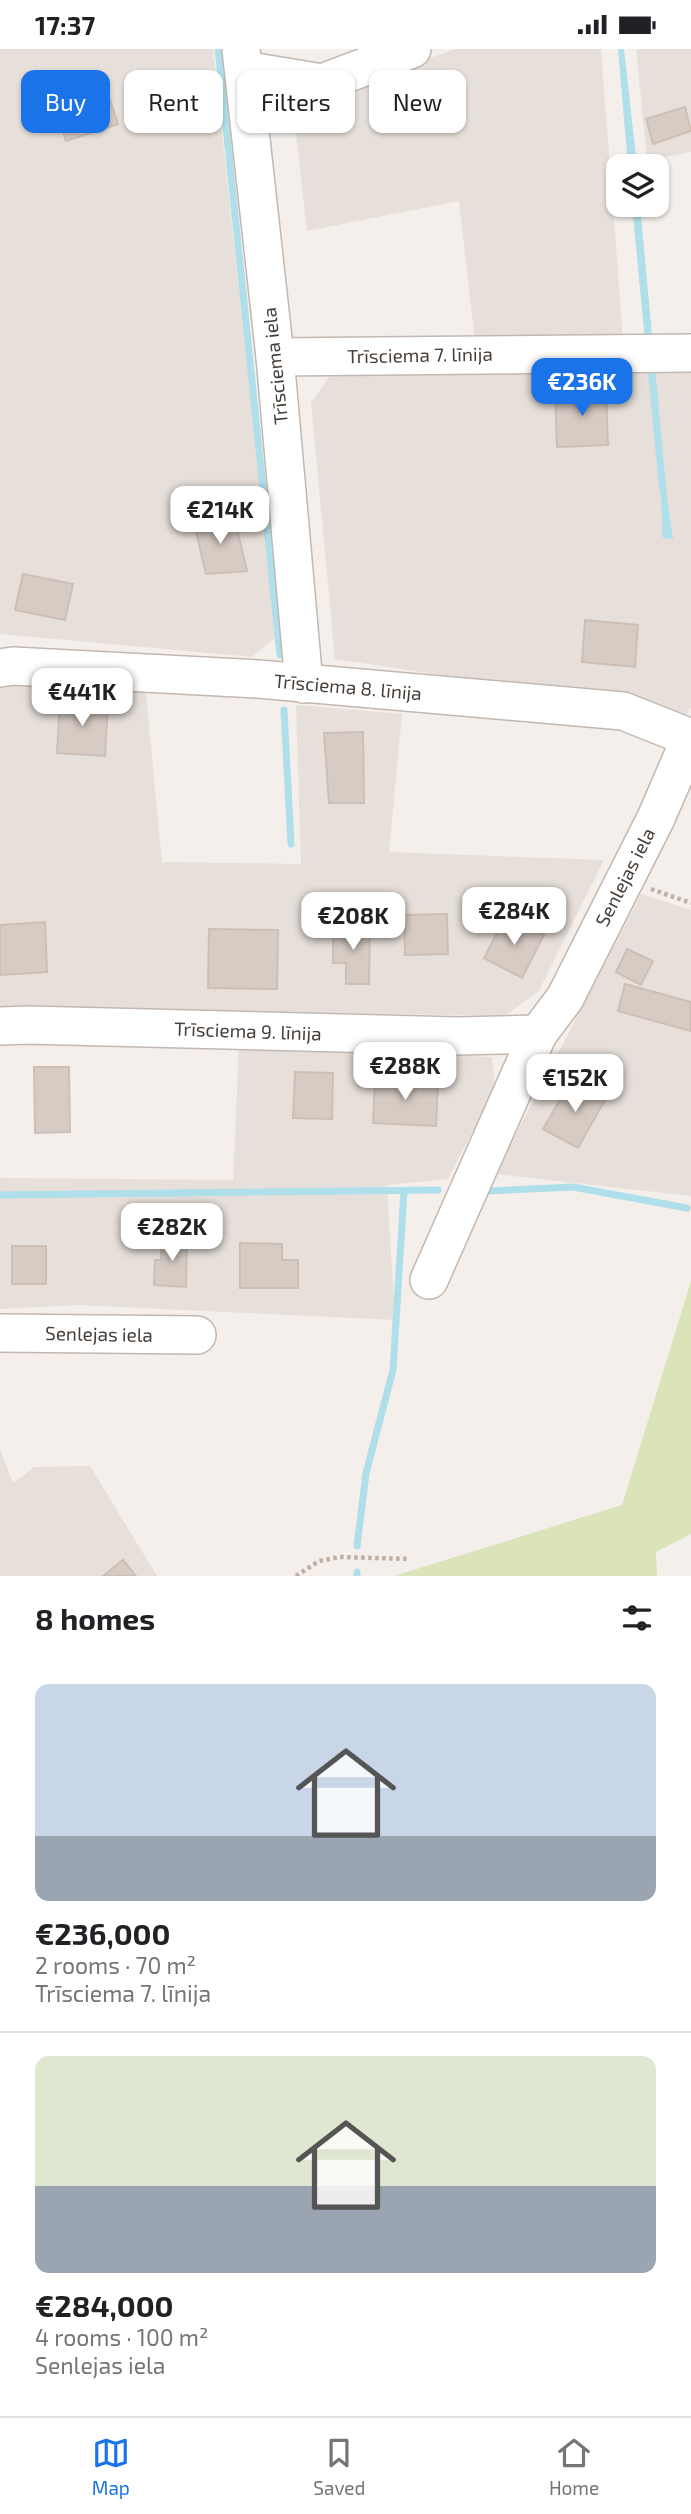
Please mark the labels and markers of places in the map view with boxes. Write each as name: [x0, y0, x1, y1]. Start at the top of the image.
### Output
pin: €236K: [533, 359, 631, 418]
pin: €214K: [171, 487, 269, 546]
pin: €441K: [33, 669, 131, 728]
pin: €284K: [465, 887, 563, 947]
pin: €208K: [304, 893, 402, 952]
pin: €288K: [356, 1042, 454, 1102]
pin: €152K: [526, 1055, 624, 1114]
pin: €282K: [123, 1203, 221, 1263]

